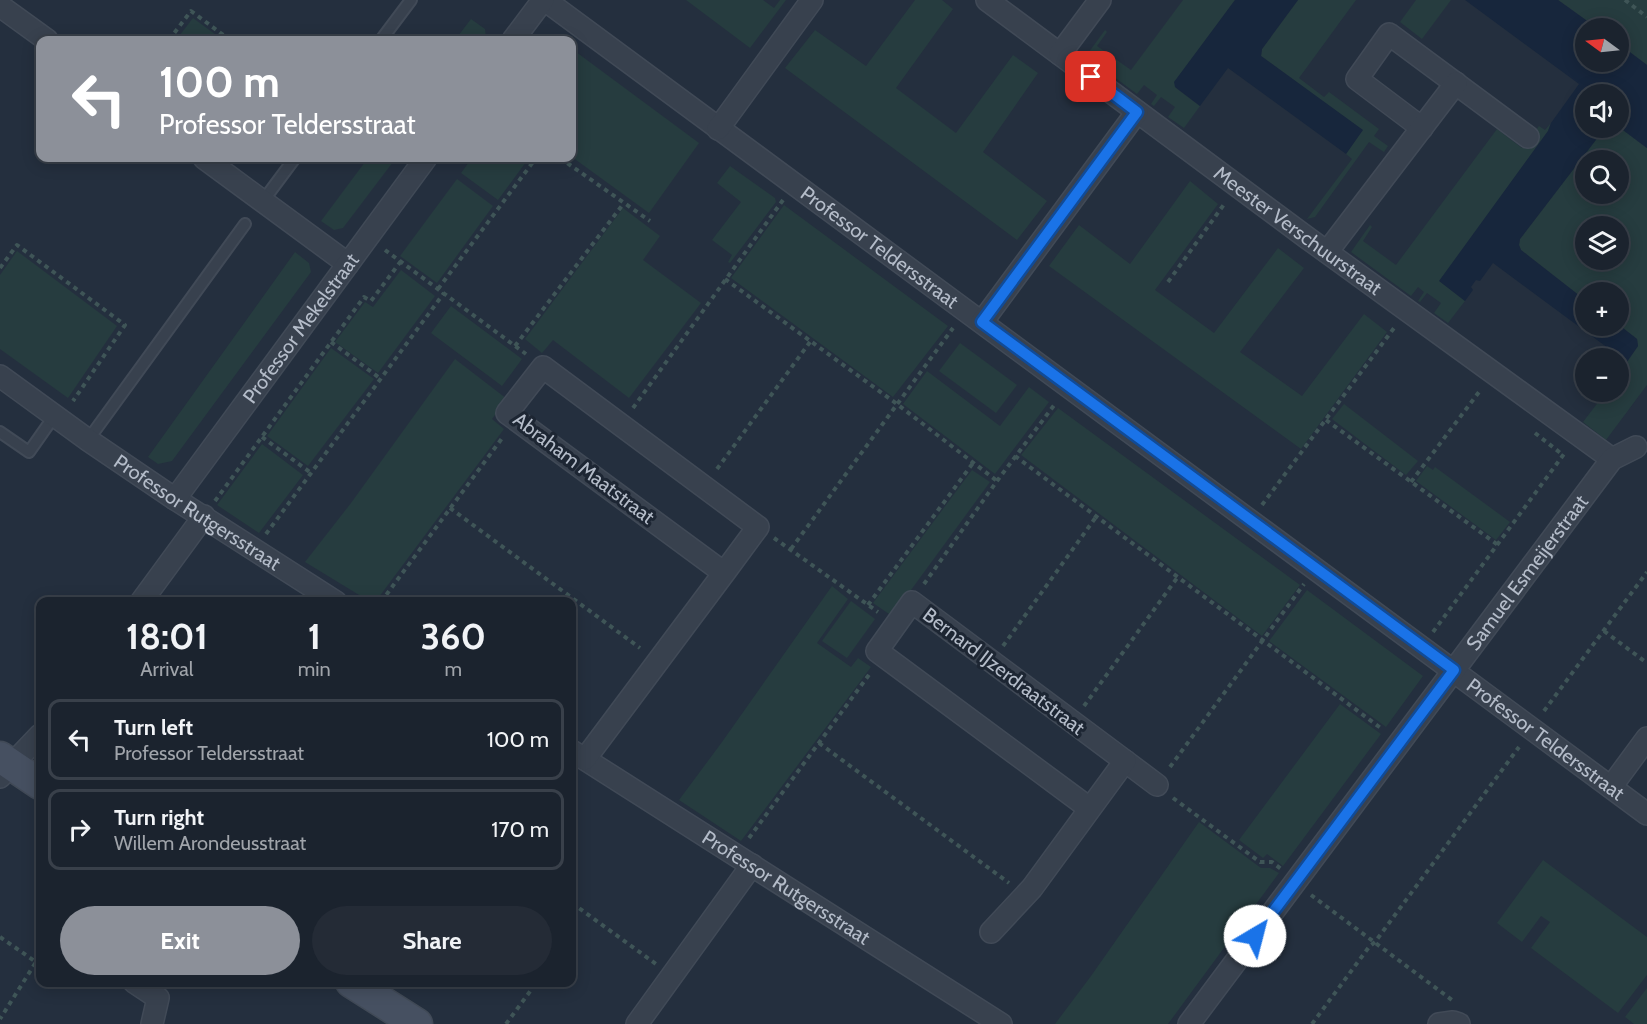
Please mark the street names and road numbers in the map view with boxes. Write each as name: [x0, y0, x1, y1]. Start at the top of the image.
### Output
street label: Meester Verschuurstraat: [1209, 161, 1387, 300]
street label: Professor Teldersstraat: [796, 181, 963, 313]
street label: Professor Mekelstraat: [238, 248, 364, 408]
street label: Abraham Maatstraat: [509, 407, 660, 529]
street label: Professor Rutgersstraat: [109, 449, 285, 576]
street label: Samuel Esmeijerstraat: [1461, 490, 1593, 655]
street label: Bernard IJzerdraatstraat: [918, 602, 1090, 740]
street label: Professor Teldersstraat: [1462, 673, 1629, 805]
street label: Professor Rutgersstraat: [698, 825, 875, 950]

